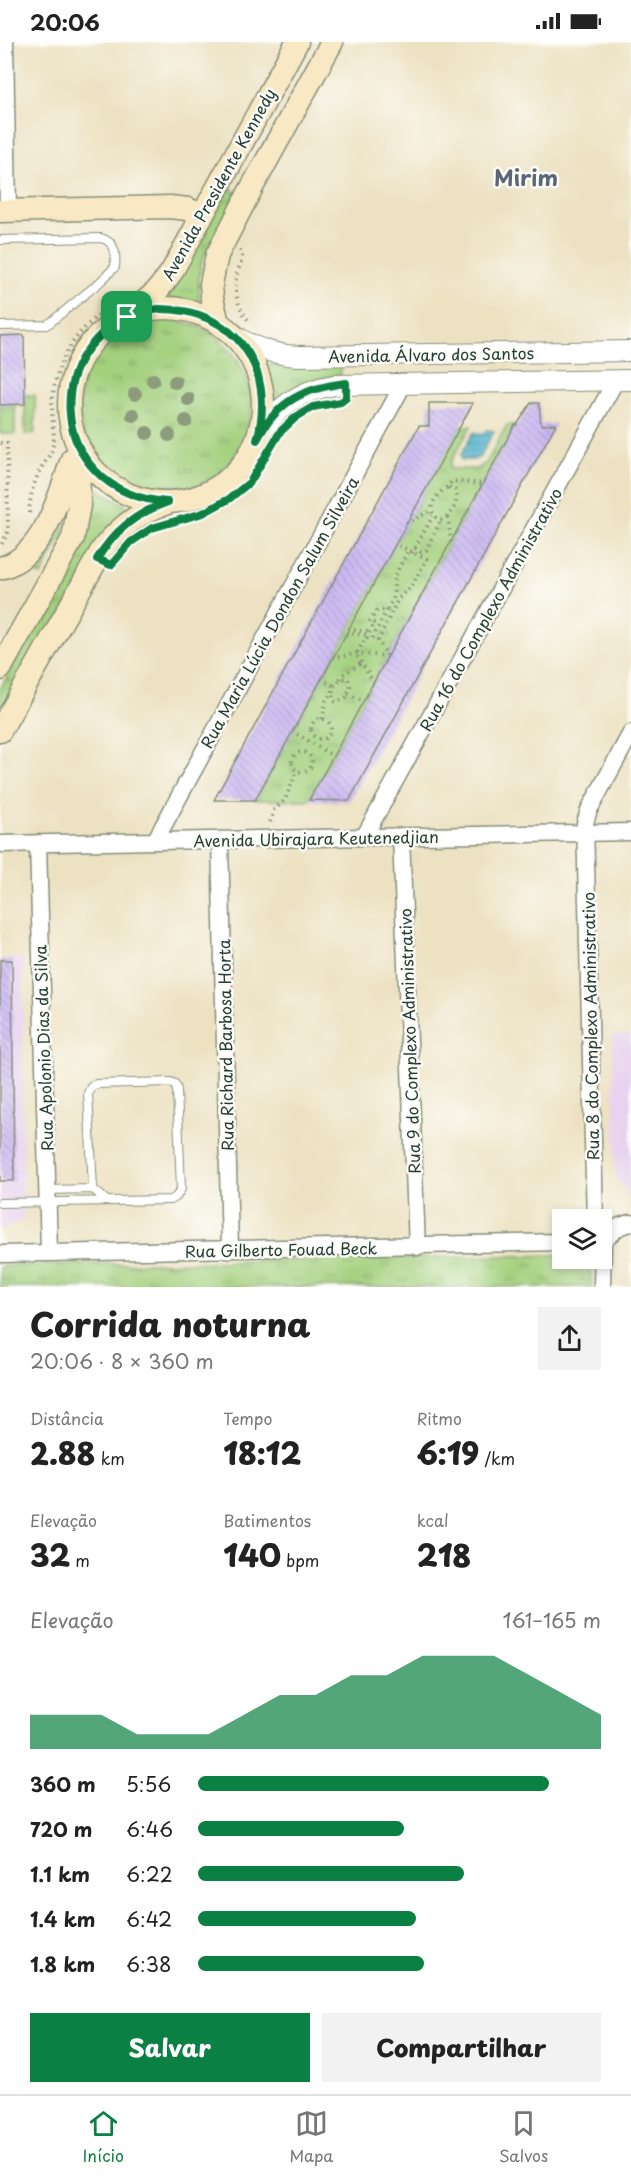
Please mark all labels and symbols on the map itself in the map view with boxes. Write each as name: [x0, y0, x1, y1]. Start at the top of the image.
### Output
street label: Avenida Presidente Kennedy: [155, 83, 281, 285]
district label: Mirim: [494, 160, 558, 193]
pin: [101, 291, 152, 342]
street label: Avenida Álvaro dos Santos: [328, 340, 534, 368]
street label: Rua Maria Lúcia Dondon Salum Silveira: [194, 472, 364, 752]
street label: Rua 16 do Complexo Administrativo: [413, 483, 567, 735]
street label: Avenida Ubirajara Keutenedjian: [193, 824, 439, 852]
street label: Rua 8 do Complexo Administrativo: [576, 892, 604, 1160]
street label: Rua 9 do Complexo Administrativo: [392, 908, 426, 1174]
street label: Rua Richard Barbosa Horta: [211, 939, 239, 1151]
street label: Rua Apolonio Dias da Silva: [27, 944, 59, 1151]
street label: Rua Gilberto Fouad Beck: [185, 1235, 378, 1263]

